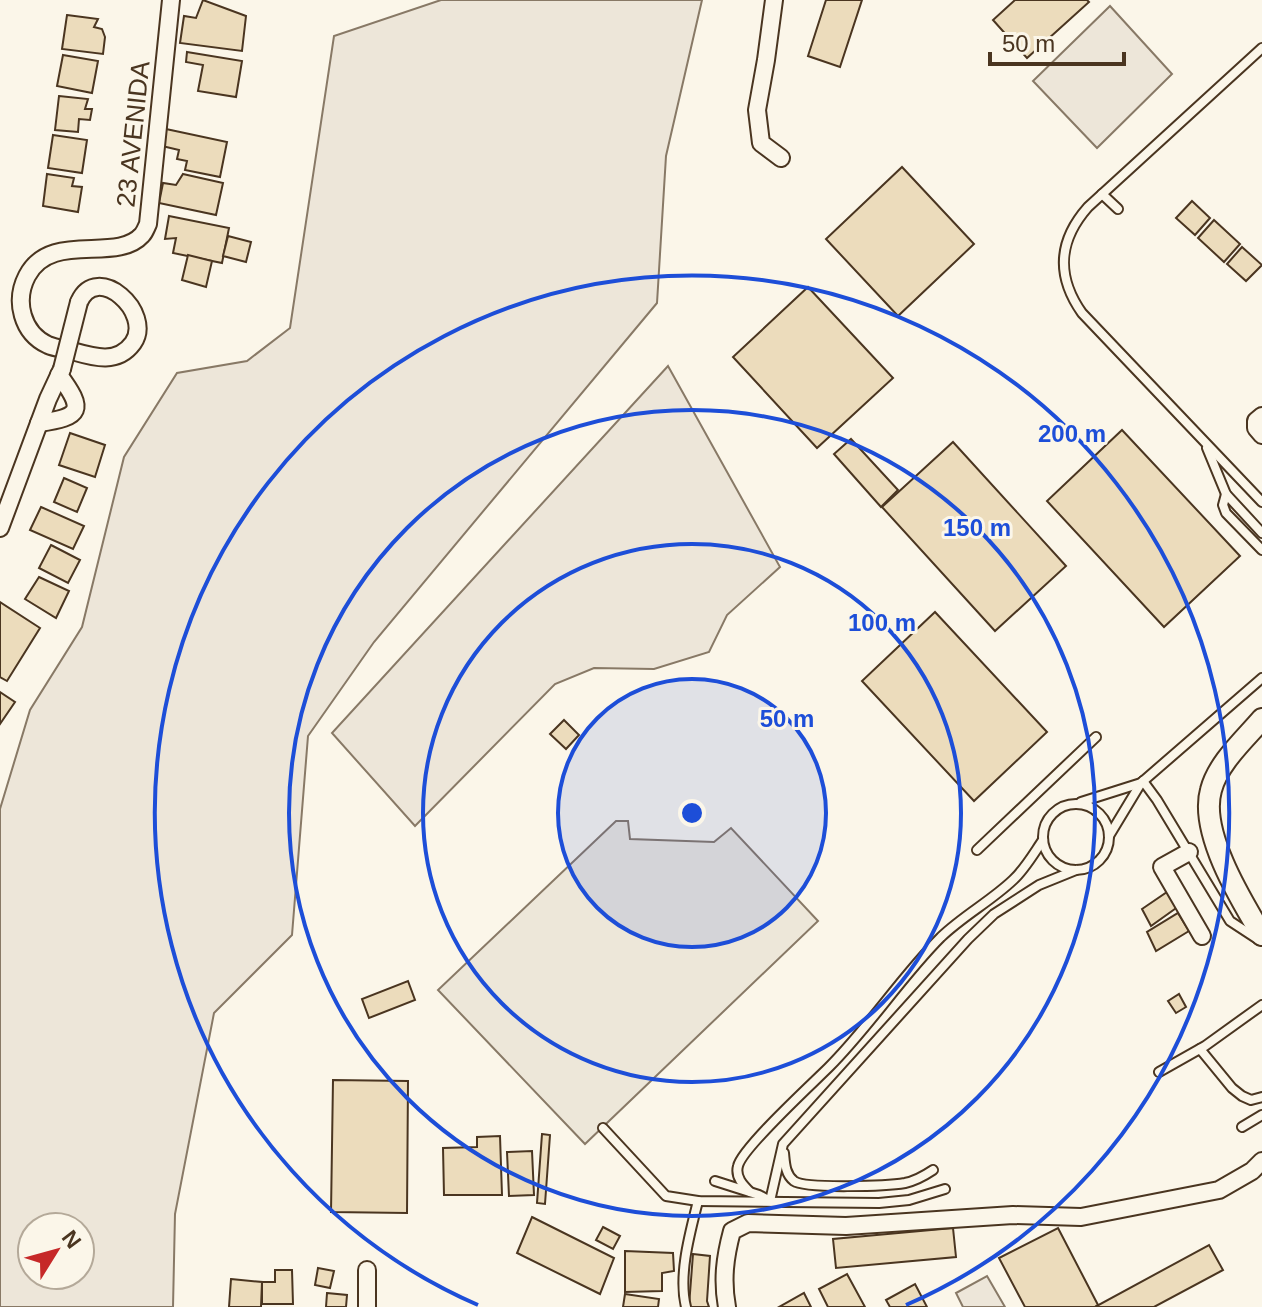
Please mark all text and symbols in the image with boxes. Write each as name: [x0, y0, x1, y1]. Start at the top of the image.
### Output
scale bar: [990, 16, 1124, 66]
text: 50 m: [1002, 30, 1055, 57]
street label: 23 AVENIDA: [110, 59, 156, 209]
text: 200 m: [1038, 420, 1106, 447]
text: 150 m: [943, 514, 1011, 541]
text: 100 m: [848, 609, 916, 636]
text: 50 m: [760, 705, 814, 732]
centre of rings: [678, 799, 706, 827]
north arrow: [16, 1211, 96, 1291]
text: N: [57, 1225, 86, 1253]

